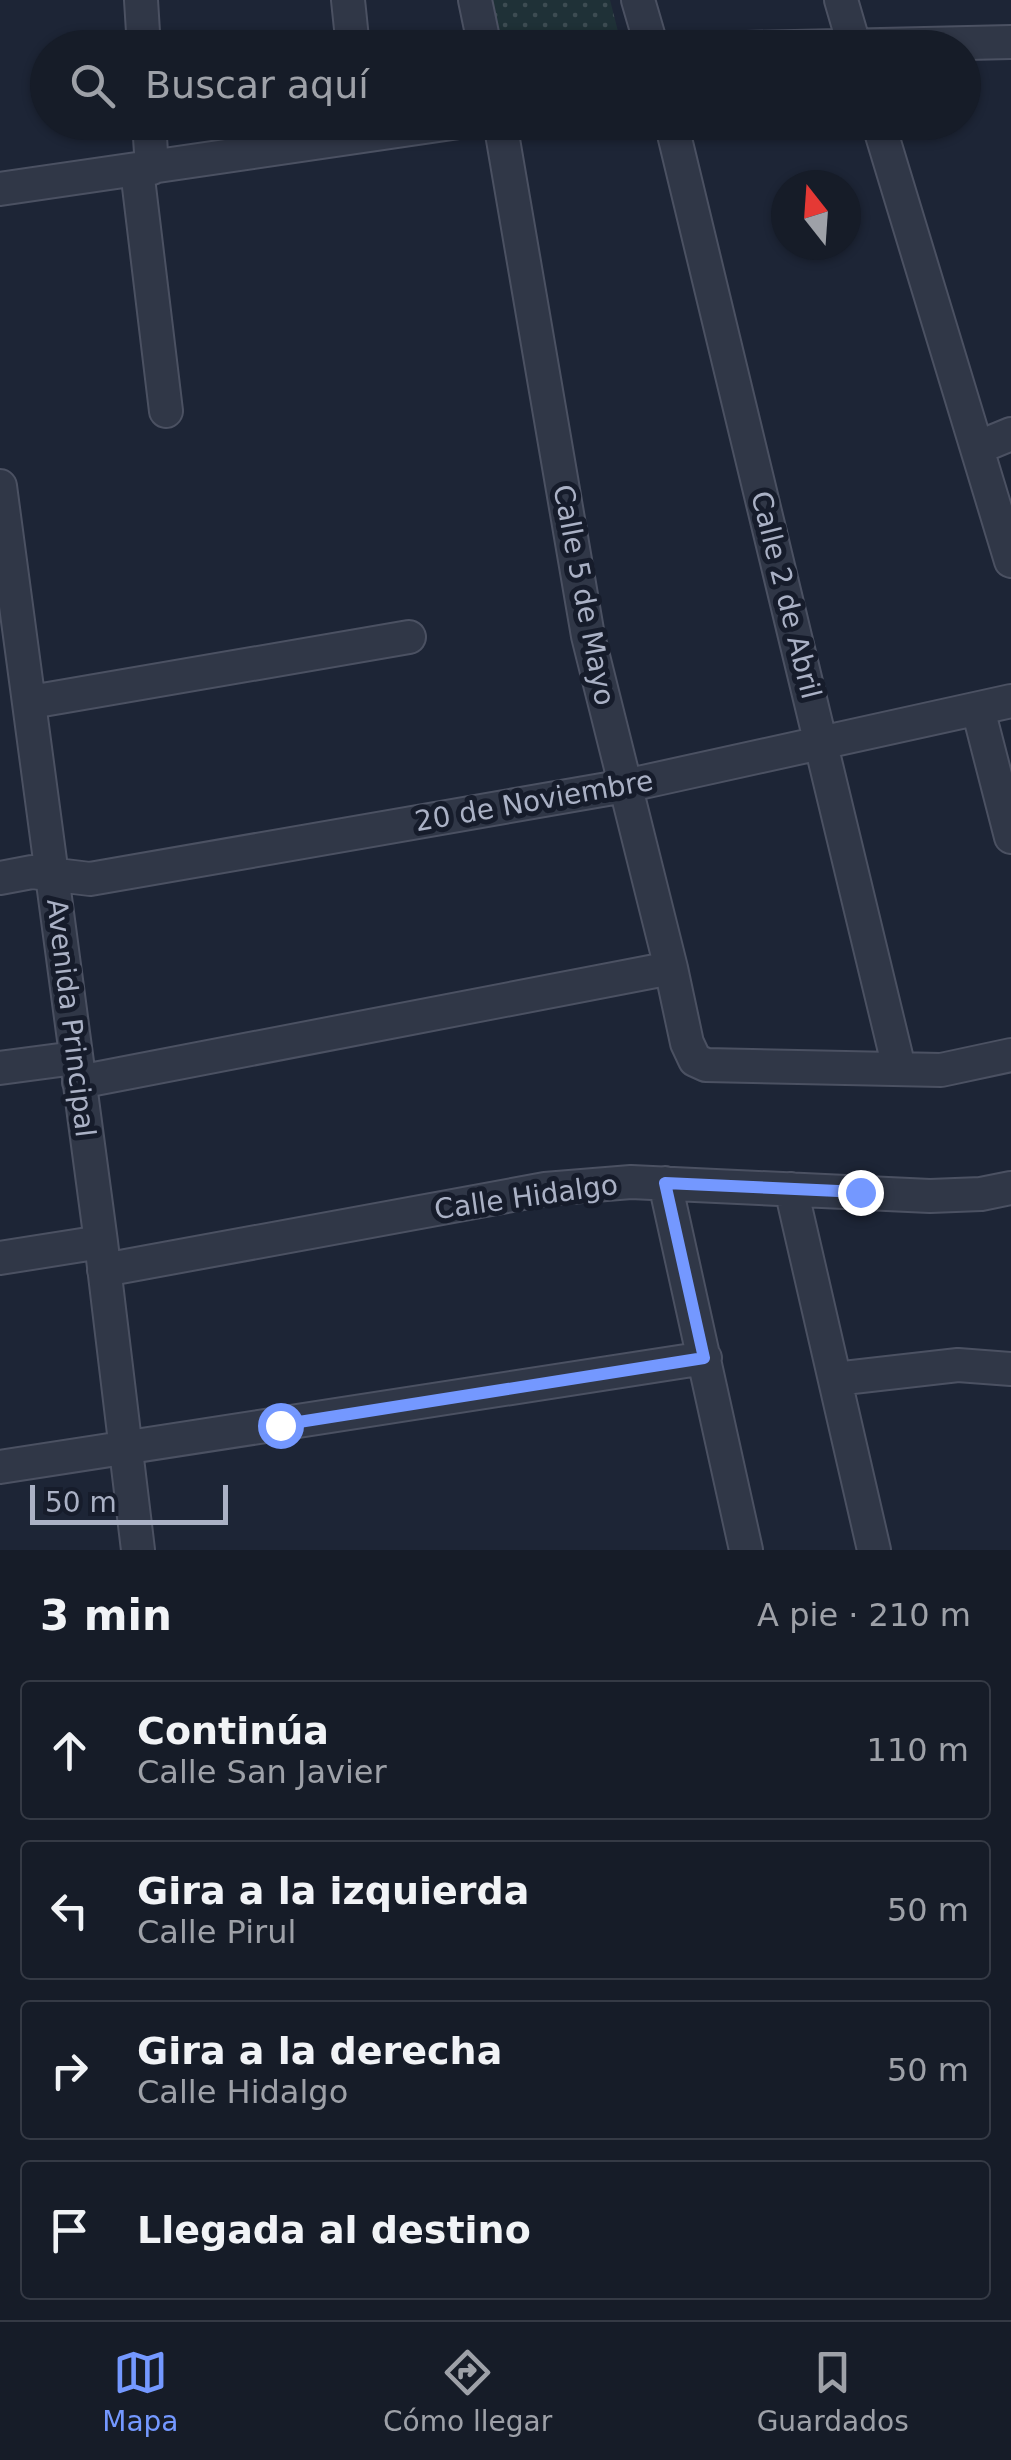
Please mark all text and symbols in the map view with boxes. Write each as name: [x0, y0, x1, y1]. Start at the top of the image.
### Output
search box: [30, 30, 981, 140]
icon: search: [65, 58, 120, 113]
text: Buscar aquí: [145, 63, 369, 107]
north arrow: [771, 170, 861, 260]
street label: Calle 5 de Mayo: [546, 482, 622, 708]
street label: Calle 2 de Abril: [744, 488, 828, 702]
street label: 20 de Noviembre: [412, 764, 656, 838]
street label: Avenida Principal: [40, 897, 102, 1139]
street label: Calle Hidalgo: [432, 1168, 620, 1226]
route end: [838, 1170, 884, 1216]
route start: [258, 1403, 304, 1449]
scale bar: [30, 1480, 228, 1524]
text: 50 m: [45, 1486, 117, 1519]
text: 3 min: [40, 1591, 172, 1640]
text: A pie · 210 m: [757, 1596, 971, 1634]
text: Continúa: [137, 1709, 329, 1753]
icon: ahead: [42, 1723, 97, 1778]
text: 110 m: [867, 1731, 969, 1769]
text: Calle San Javier: [137, 1753, 387, 1791]
text: Gira a la izquierda: [137, 1869, 529, 1913]
icon: left: [42, 1883, 97, 1938]
text: 50 m: [887, 1891, 969, 1929]
text: Calle Pirul: [137, 1913, 296, 1951]
text: Gira a la derecha: [137, 2029, 502, 2073]
icon: right: [42, 2043, 97, 2098]
text: 50 m: [887, 2051, 969, 2089]
text: Calle Hidalgo: [137, 2073, 348, 2111]
icon: arrive: [42, 2203, 97, 2258]
text: Llegada al destino: [137, 2208, 531, 2252]
tab: Mapa: [102, 2345, 178, 2438]
tab: Cómo llegar: [383, 2345, 552, 2438]
tab: Guardados: [757, 2345, 909, 2438]

